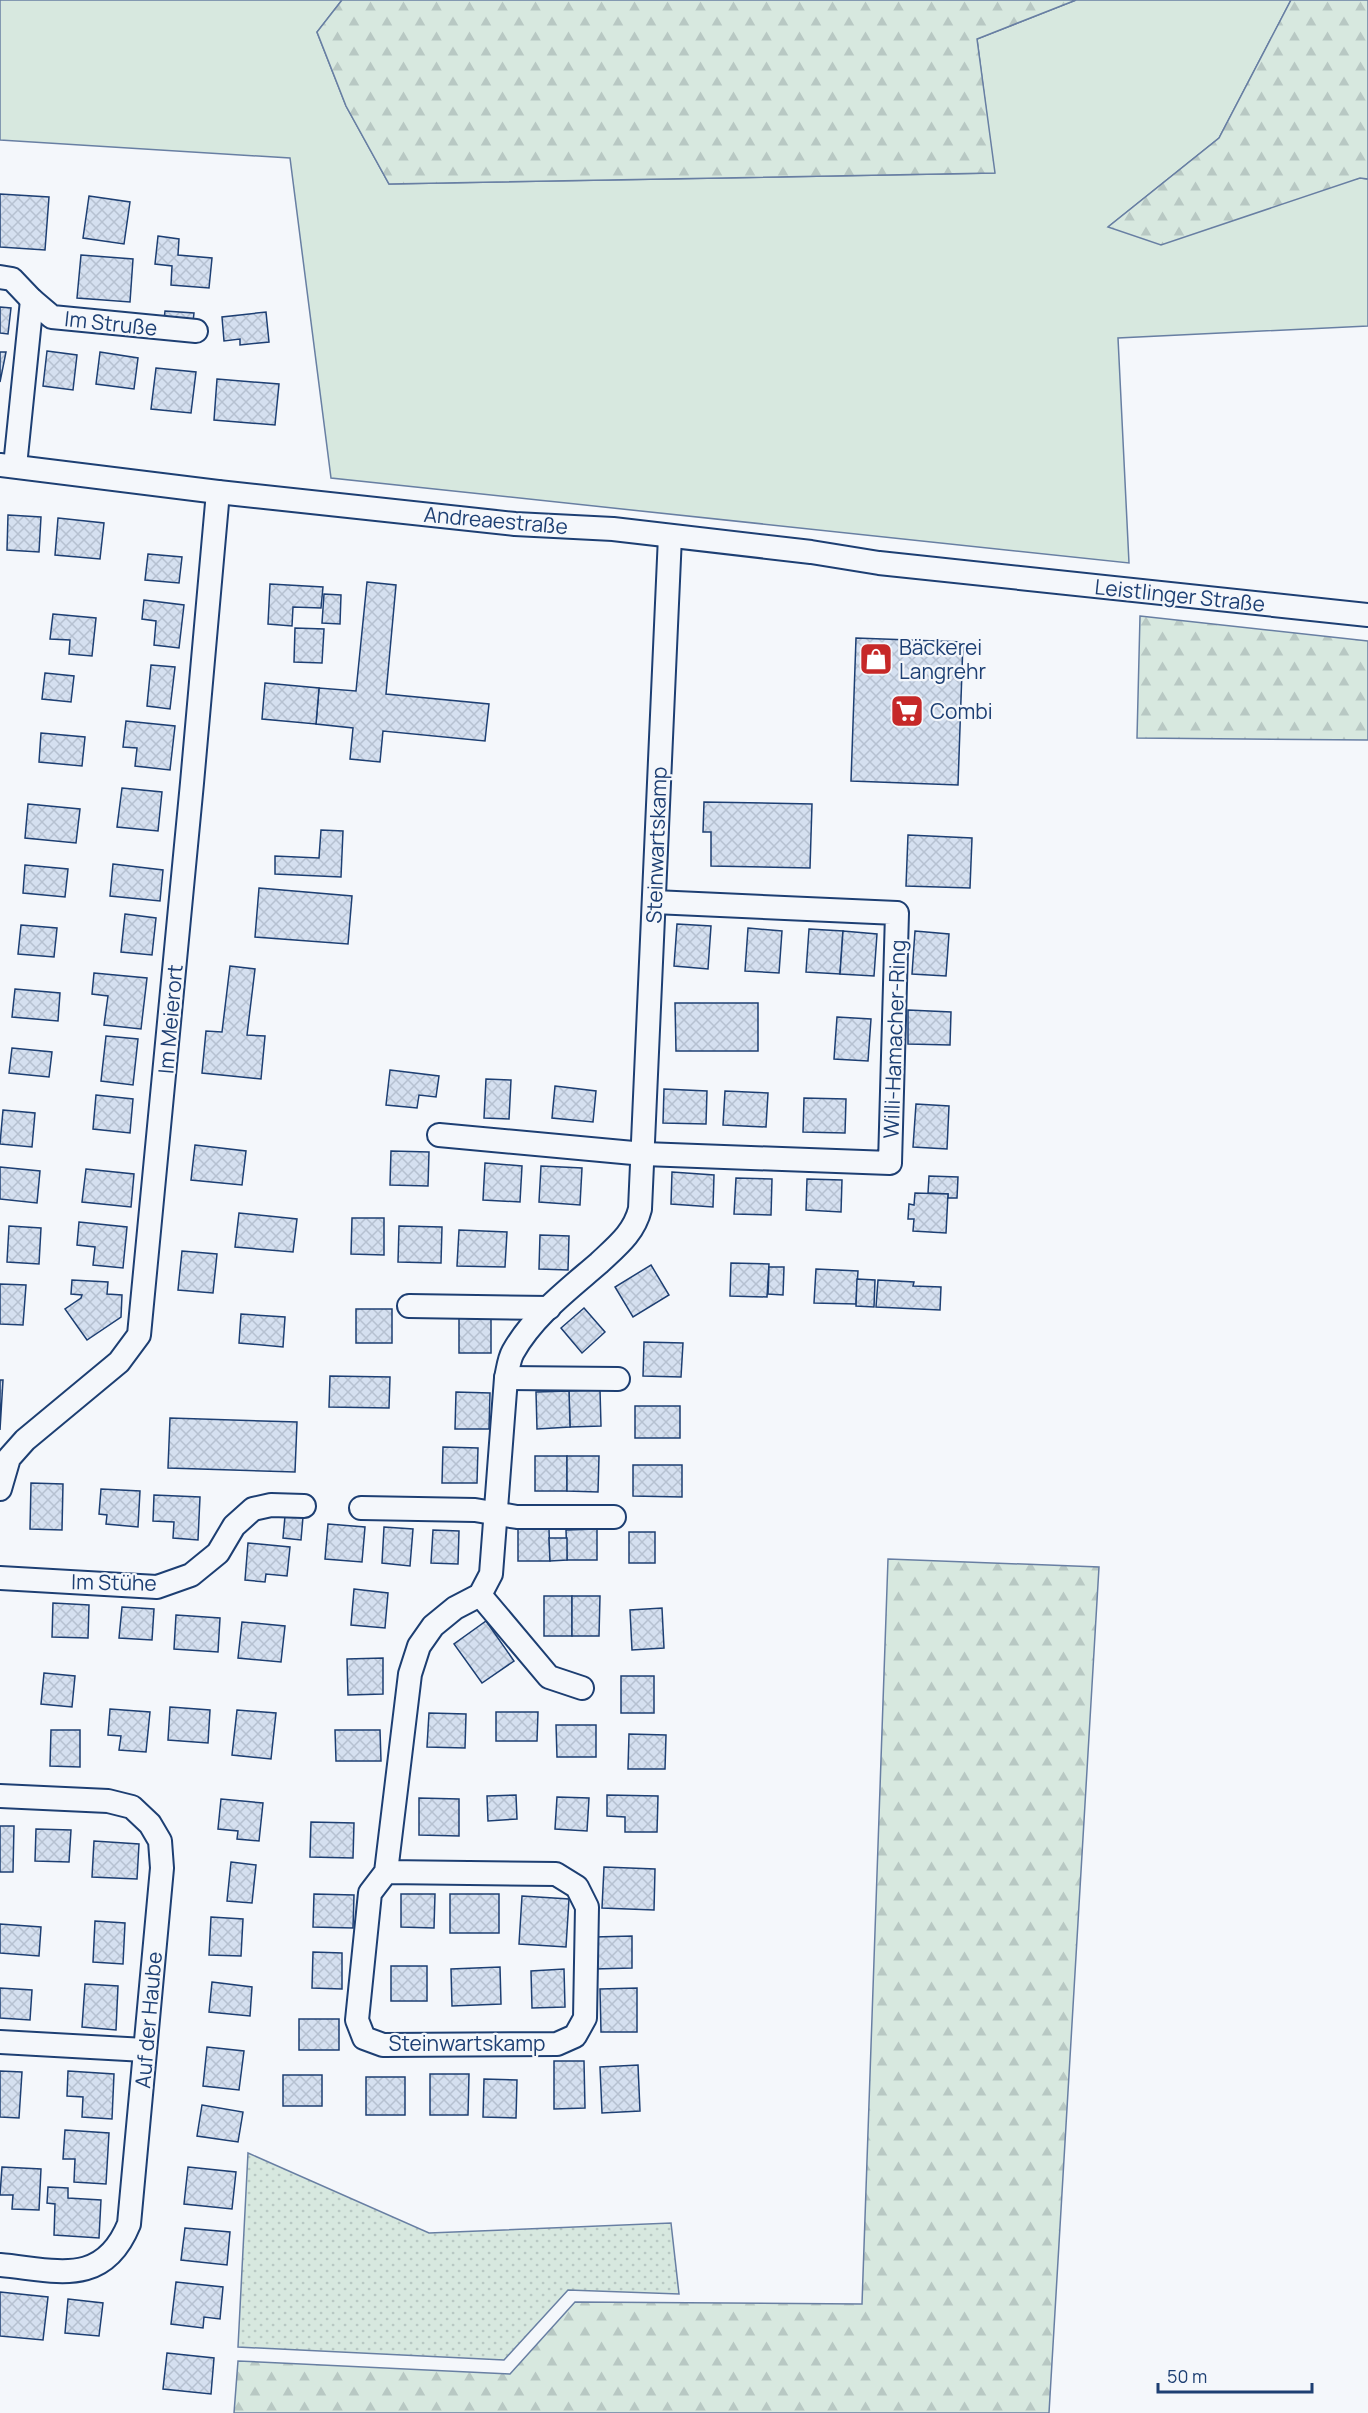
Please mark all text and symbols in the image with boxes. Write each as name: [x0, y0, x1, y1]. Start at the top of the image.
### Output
street label: Im Struße: [63, 304, 159, 342]
street label: Andreaestraße: [423, 500, 569, 540]
street label: Leistlinger Straße: [1093, 572, 1267, 618]
place label: Bäckerei Langrehr: [899, 633, 986, 685]
shop icon: Bäckerei Langrehr: [858, 641, 894, 677]
supermarket icon: Combi: [889, 693, 925, 729]
place label: Combi: [930, 697, 993, 725]
street label: Steinwartskamp: [639, 766, 673, 924]
street label: Willi-Hamacher-Ring: [877, 939, 911, 1139]
street label: Im Meierort: [151, 963, 189, 1075]
street label: Im Stühe: [71, 1567, 157, 1597]
street label: Auf der Haube: [128, 1950, 168, 2090]
street label: Steinwartskamp: [388, 2029, 546, 2057]
scale bar: [1158, 2356, 1312, 2394]
text: 50 m: [1167, 2364, 1207, 2388]

